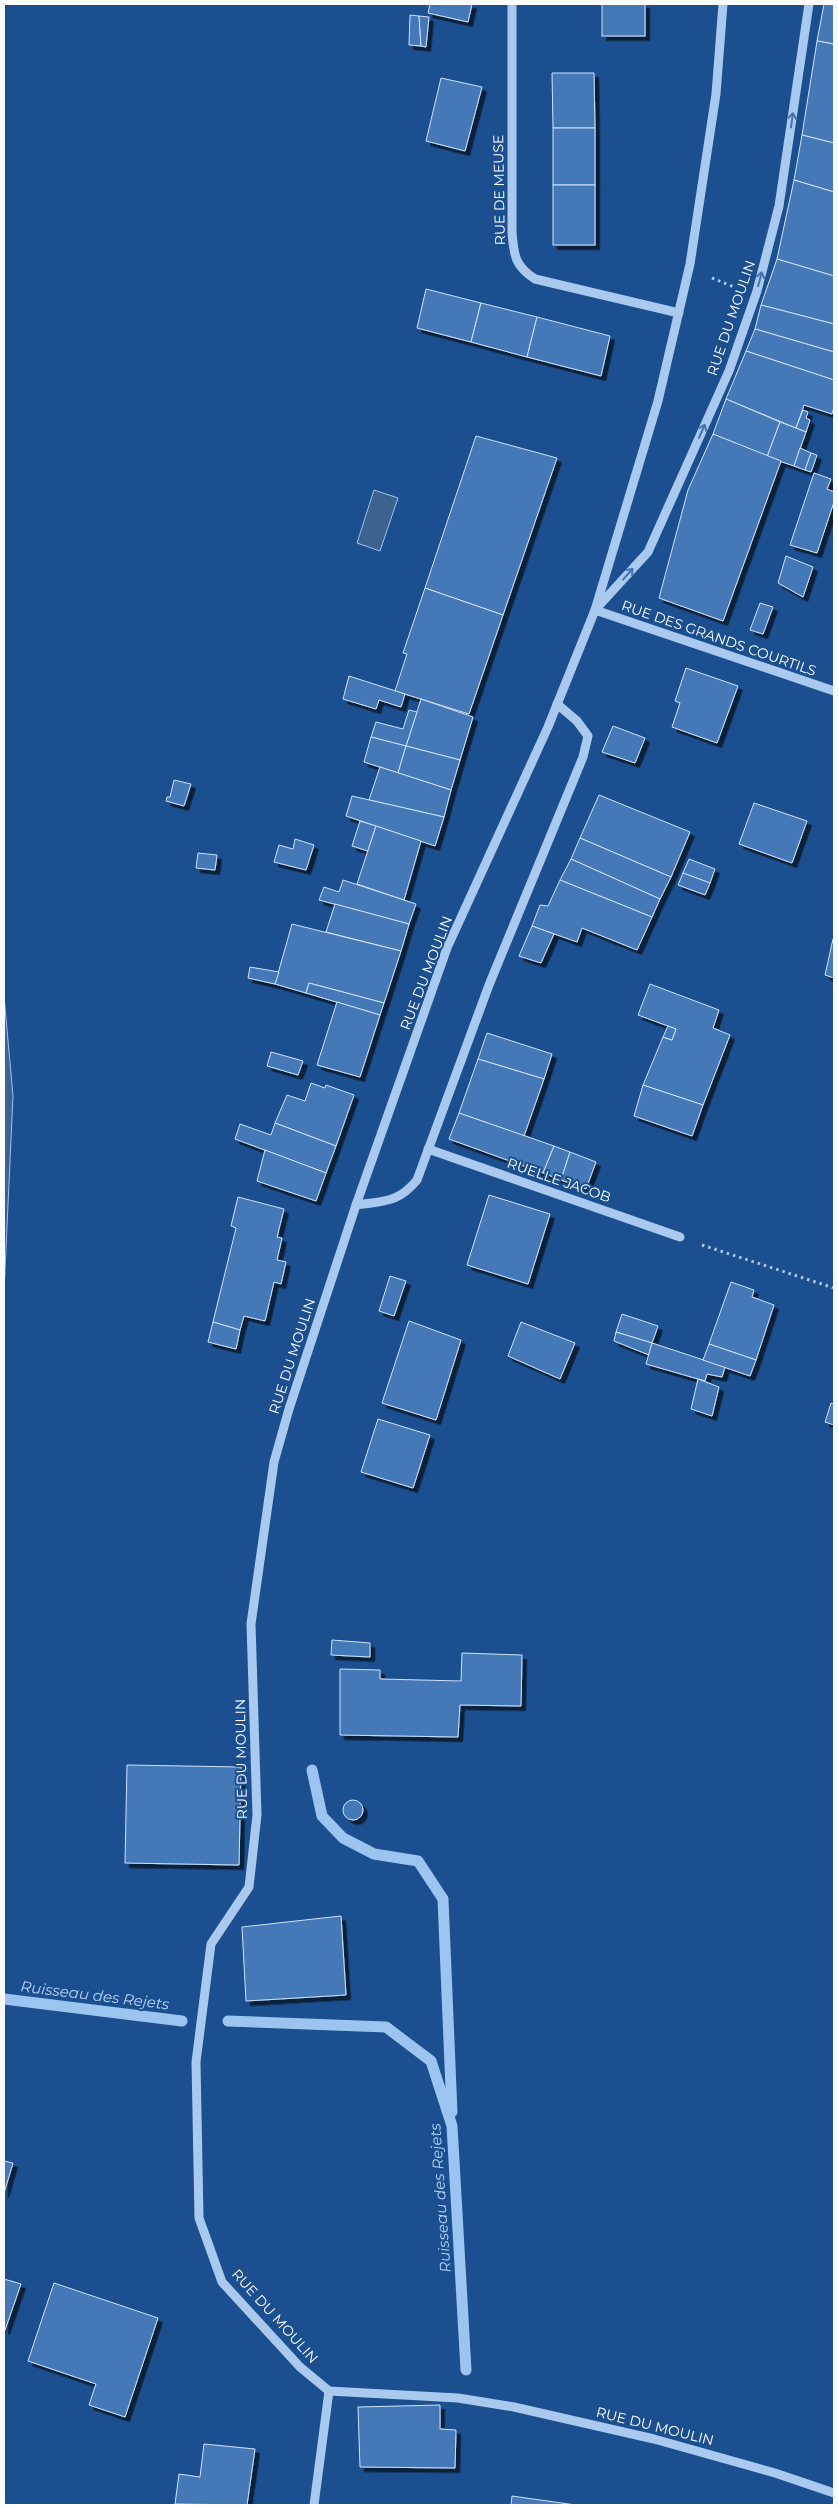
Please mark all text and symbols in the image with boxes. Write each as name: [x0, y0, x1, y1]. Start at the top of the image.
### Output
one-way arrow: [787, 112, 797, 128]
street label: RUE DE MEUSE: [489, 135, 509, 245]
street label: RUE DU MOULIN: [703, 258, 759, 378]
one-way arrow: [756, 271, 765, 287]
one-way arrow: [698, 424, 708, 439]
one-way arrow: [622, 567, 634, 580]
street label: RUE DES GRANDS COURTILS: [619, 596, 819, 680]
street label: RUE DU MOULIN: [396, 913, 456, 1033]
street label: RUELLE JACOB: [505, 1154, 613, 1206]
street label: RUE DU MOULIN: [265, 1296, 319, 1416]
street label: RUE DU MOULIN: [231, 1699, 251, 1819]
water label: Ruisseau des Rejets: [20, 1976, 171, 2014]
water label: Ruisseau des Rejets: [425, 2122, 455, 2273]
street label: RUE DU MOULIN: [228, 2265, 322, 2367]
street label: RUE DU MOULIN: [594, 2403, 716, 2449]

